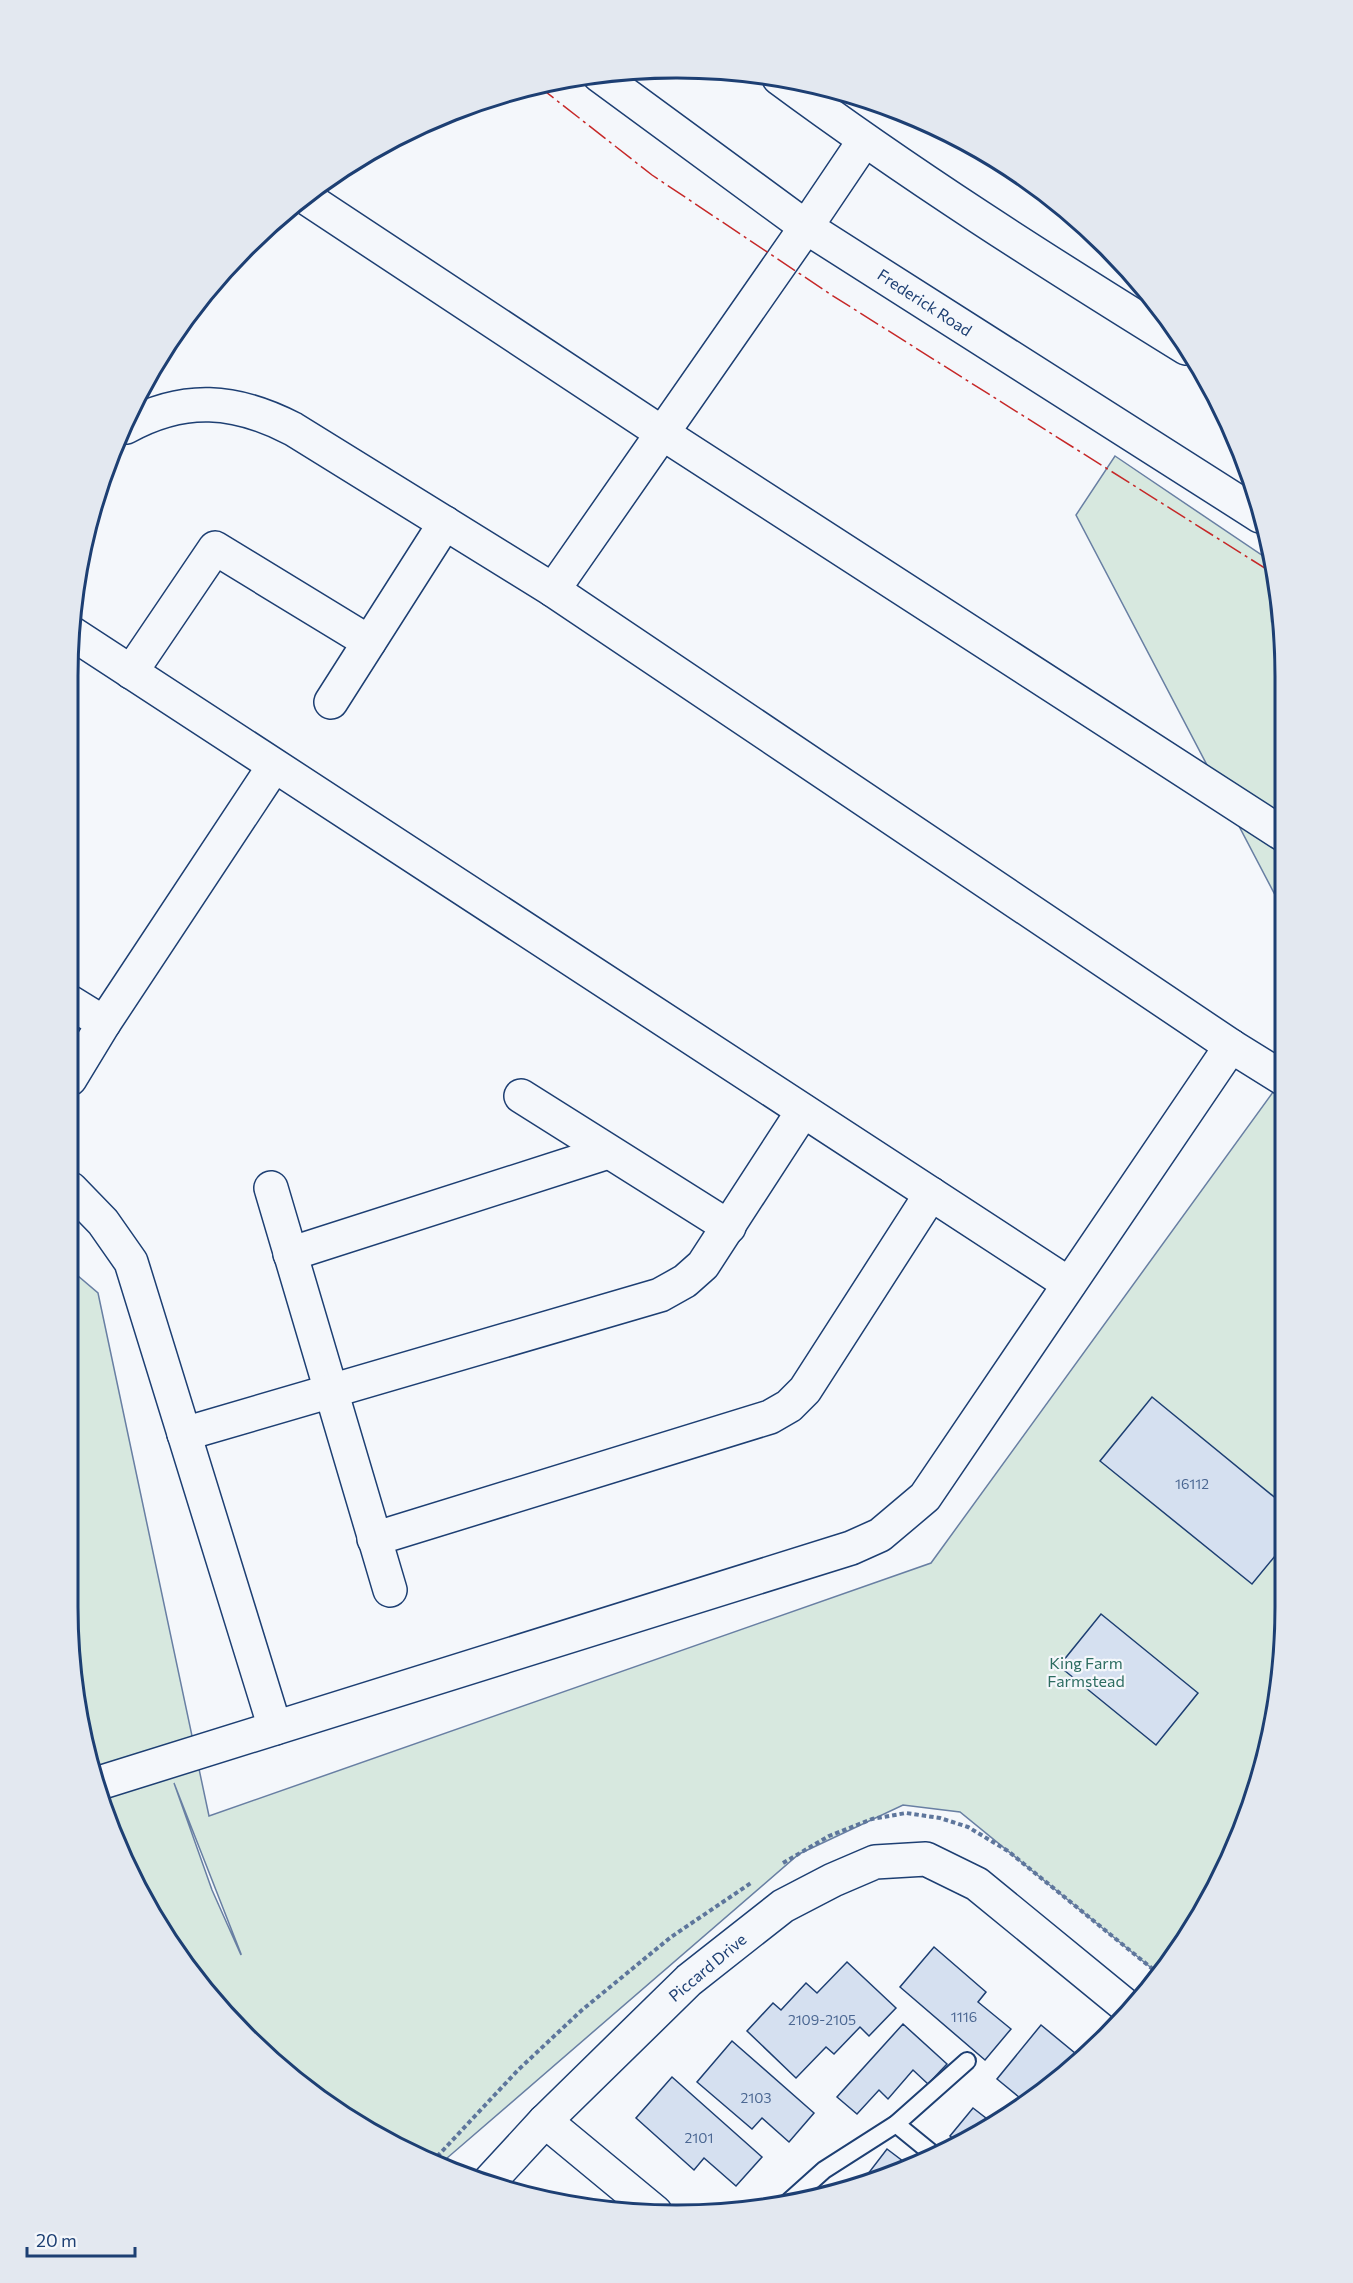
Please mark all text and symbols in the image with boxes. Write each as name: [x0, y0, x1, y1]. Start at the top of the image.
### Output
street label: Frederick Road: [874, 264, 976, 340]
house number: 16112: [1175, 1475, 1209, 1492]
park label: King Farm Farmstead: [1047, 1653, 1125, 1690]
street label: Piccard Drive: [664, 1929, 750, 2005]
house number: 1116: [951, 2008, 977, 2025]
house number: 2109-2105: [788, 2011, 856, 2028]
house number: 2103: [741, 2089, 771, 2106]
house number: 2101: [685, 2129, 713, 2146]
scale bar: [27, 2220, 135, 2258]
text: 20 m: [36, 2229, 77, 2251]

